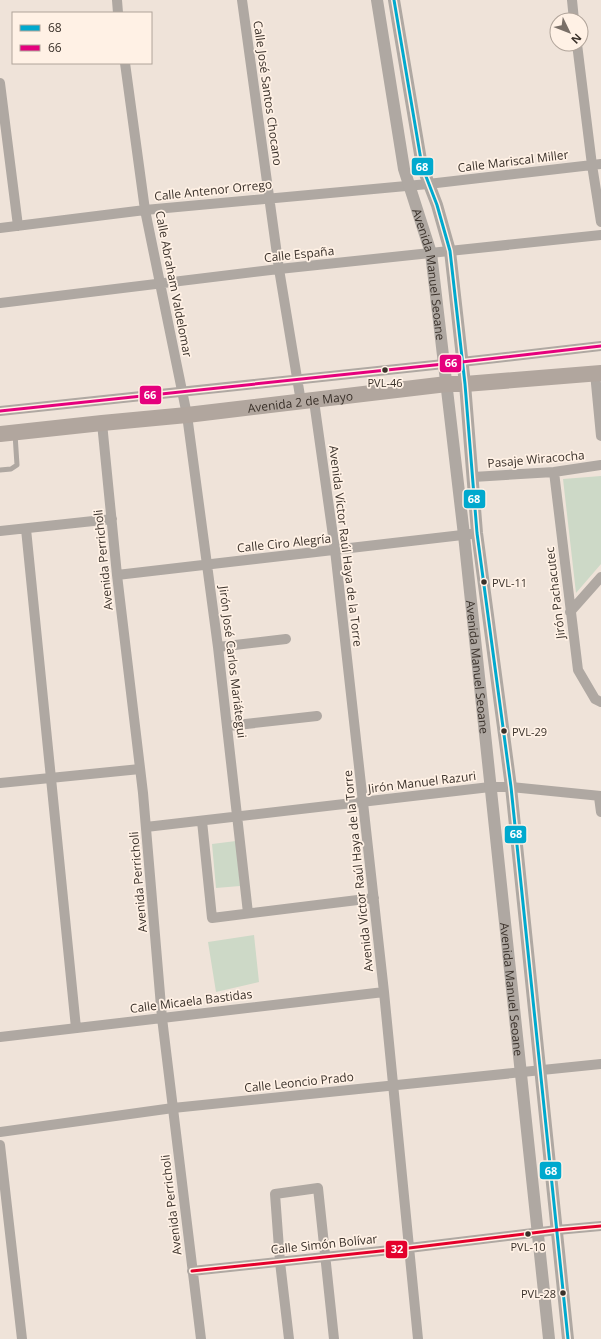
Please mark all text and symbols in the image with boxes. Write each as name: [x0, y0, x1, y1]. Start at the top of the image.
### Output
legend: [12, 12, 152, 64]
north arrow: [549, 12, 589, 52]
text: 68: [48, 19, 62, 36]
street label: Calle José Santos Chocano: [249, 19, 287, 167]
text: N: [568, 31, 585, 48]
text: 66: [48, 39, 62, 56]
street label: Calle Mariscal Miller: [457, 146, 569, 176]
line badge: 68: [411, 157, 434, 176]
text: 68: [416, 159, 428, 174]
street label: Calle Antenor Orrego: [153, 175, 273, 205]
street label: Avenida Manuel Seoane: [409, 206, 450, 341]
street label: Calle Abraham Valdelomar: [151, 209, 197, 359]
street label: Calle España: [263, 242, 335, 266]
line badge: 66: [439, 354, 462, 373]
text: 66: [445, 355, 457, 370]
marker: PVL-46: [380, 365, 390, 375]
place label: PVL-46: [367, 375, 403, 390]
line badge: 66: [139, 385, 162, 405]
text: 66: [144, 387, 156, 402]
street label: Avenida 2 de Mayo: [247, 387, 354, 416]
street label: Avenida Víctor Raúl Haya de la Torre: [325, 444, 367, 648]
street label: Pasaje Wiracocha: [487, 446, 585, 472]
line badge: 68: [463, 489, 486, 509]
text: 68: [468, 491, 480, 506]
street label: Avenida Perricholi: [89, 509, 117, 611]
street label: Calle Ciro Alegría: [236, 530, 332, 556]
street label: Jirón Pachacutec: [541, 546, 569, 641]
place label: PVL-11: [492, 575, 527, 590]
marker: PVL-11: [479, 577, 489, 587]
street label: Jirón José Carlos Mariátegui: [215, 584, 251, 739]
street label: Avenida Manuel Seoane: [462, 599, 493, 735]
place label: PVL-29: [512, 724, 547, 739]
marker: PVL-29: [499, 726, 509, 736]
street label: Jirón Manuel Razuri: [366, 767, 477, 797]
street label: Avenida Víctor Raúl Haya de la Torre: [339, 769, 377, 973]
line badge: 68: [504, 825, 527, 844]
text: 68: [510, 826, 522, 841]
street label: Avenida Perricholi: [125, 831, 151, 933]
street label: Avenida Manuel Seoane: [497, 921, 528, 1057]
street label: Calle Micaela Bastidas: [129, 985, 253, 1017]
street label: Calle Leoncio Prado: [243, 1068, 355, 1096]
street label: Avenida Perricholi: [156, 1154, 186, 1256]
line badge: 68: [539, 1161, 562, 1180]
text: 68: [545, 1163, 557, 1178]
marker: PVL-10: [523, 1229, 533, 1239]
street label: Calle Simón Bolívar: [270, 1230, 378, 1258]
place label: PVL-10: [510, 1239, 546, 1254]
line badge: 32: [385, 1240, 408, 1259]
text: 32: [391, 1241, 403, 1256]
place label: PVL-28: [521, 1286, 556, 1301]
marker: PVL-28: [558, 1288, 568, 1298]

